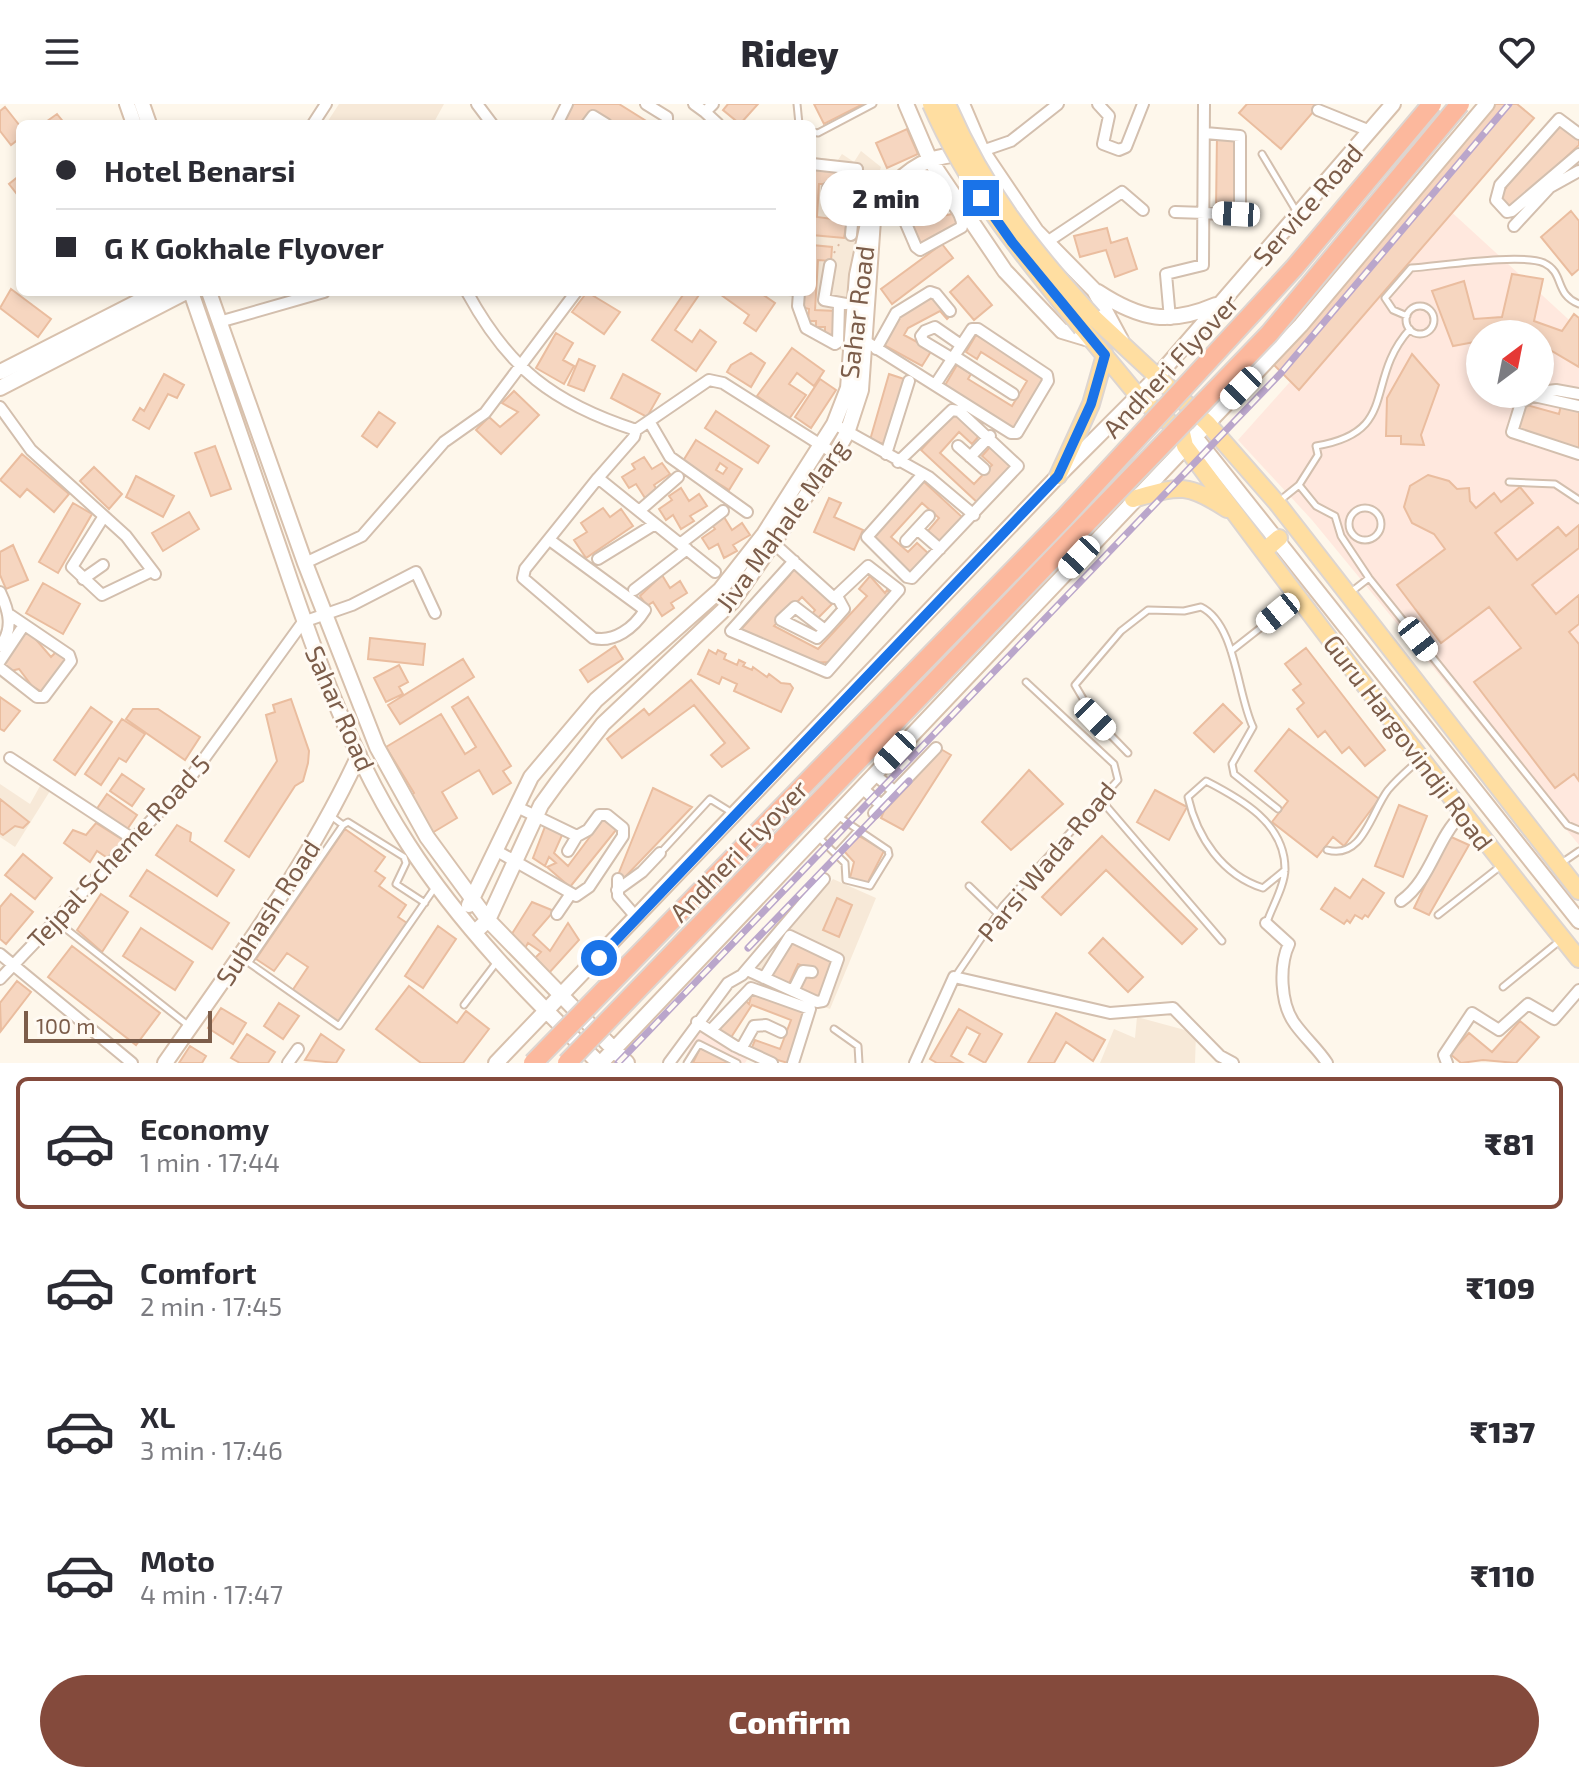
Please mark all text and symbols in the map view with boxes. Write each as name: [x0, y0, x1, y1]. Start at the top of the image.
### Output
icon: menu: [40, 30, 84, 74]
icon: heart: [1495, 30, 1539, 74]
text: Ridey: [741, 31, 838, 74]
street label: Service Road: [1246, 137, 1368, 271]
text: Hotel Benarsi: [104, 152, 296, 188]
callout: 2 min: [821, 170, 953, 226]
route end: [963, 180, 999, 216]
text: 2 min: [852, 182, 920, 213]
car: [1211, 201, 1261, 227]
text: G K Gokhale Flyover: [104, 229, 384, 265]
street label: Sahar Road: [832, 244, 880, 380]
street label: Andheri Flyover: [1095, 287, 1245, 443]
north arrow: [1466, 320, 1554, 408]
map controls: [1466, 320, 1554, 408]
car: [1216, 362, 1266, 414]
street label: Jiva Mahale Marg: [708, 433, 854, 617]
car: [1054, 531, 1104, 583]
car: [1252, 589, 1304, 637]
car: [1394, 613, 1442, 665]
street label: Guru Hargovindji Road: [1318, 628, 1500, 856]
street label: Sahar Road: [300, 641, 382, 775]
car: [1070, 693, 1120, 745]
car: [870, 726, 920, 778]
street label: Tejpal Scheme Road 5: [20, 748, 216, 954]
street label: Andheri Flyover: [662, 773, 814, 927]
street label: Parsi Wada Road: [970, 775, 1122, 947]
street label: Subhash Road: [208, 833, 326, 991]
route start: [581, 940, 617, 976]
scale bar: [24, 1007, 212, 1043]
text: 100 m: [36, 1012, 95, 1038]
icon: car: [44, 1107, 116, 1179]
text: Economy: [140, 1110, 269, 1146]
text: ₹81: [1484, 1125, 1535, 1161]
text: 1 min · 17:44: [140, 1146, 280, 1177]
icon: car: [44, 1251, 116, 1323]
text: Comfort: [140, 1254, 257, 1290]
text: ₹109: [1466, 1269, 1535, 1305]
text: 2 min · 17:45: [140, 1290, 282, 1321]
icon: car: [44, 1395, 116, 1467]
text: XL: [140, 1398, 175, 1434]
text: ₹137: [1470, 1413, 1535, 1449]
text: 3 min · 17:46: [140, 1434, 283, 1465]
icon: car: [44, 1539, 116, 1611]
text: Moto: [140, 1542, 215, 1578]
text: ₹110: [1470, 1557, 1535, 1593]
text: 4 min · 17:47: [140, 1578, 283, 1609]
button: Confirm: [40, 1675, 1539, 1767]

